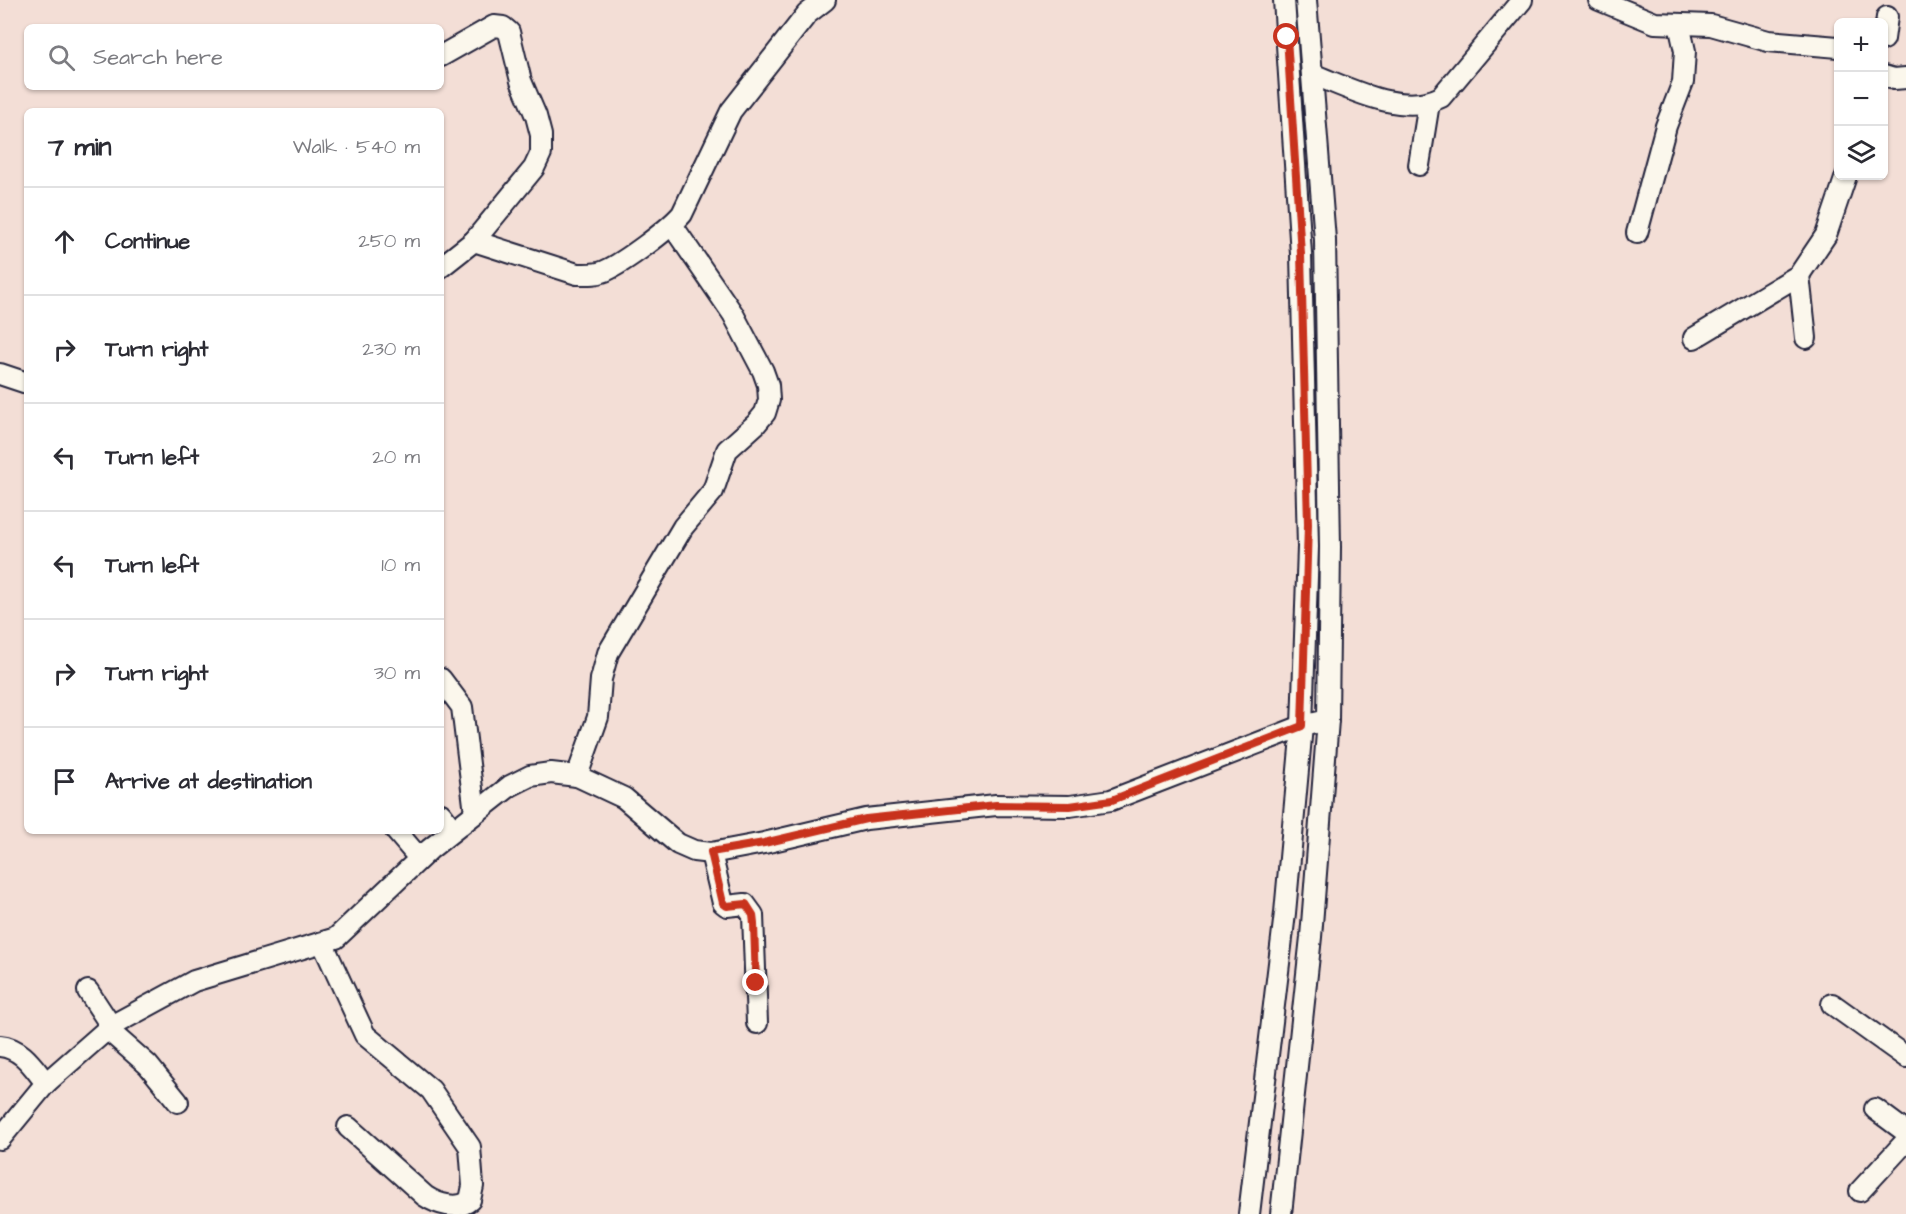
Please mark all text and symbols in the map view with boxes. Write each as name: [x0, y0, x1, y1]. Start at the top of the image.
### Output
map controls: [1834, 18, 1888, 180]
button: +: [1834, 18, 1888, 72]
route start: [1273, 23, 1299, 49]
search box: [24, 24, 444, 90]
icon: search: [45, 41, 78, 74]
text: Search here: [93, 42, 223, 73]
button: −: [1834, 72, 1888, 126]
button: layers: [1834, 126, 1888, 180]
text: 7 min: [48, 129, 112, 165]
text: Walk · 540 m: [293, 133, 420, 161]
icon: ahead: [48, 225, 81, 258]
text: Continue: [105, 226, 190, 257]
text: 250 m: [358, 227, 420, 255]
icon: right: [48, 333, 81, 366]
text: Turn right: [105, 334, 208, 365]
text: 230 m: [362, 335, 420, 363]
icon: left: [48, 441, 81, 474]
text: Turn left: [105, 442, 199, 473]
text: 20 m: [372, 443, 420, 471]
icon: left: [48, 549, 81, 582]
text: Turn left: [105, 550, 199, 581]
text: 10 m: [381, 551, 420, 579]
icon: right: [48, 657, 81, 690]
text: Turn right: [105, 658, 208, 689]
text: 30 m: [374, 659, 420, 687]
icon: arrive: [48, 765, 81, 798]
text: Arrive at destination: [105, 766, 312, 797]
route end: [742, 969, 768, 995]

